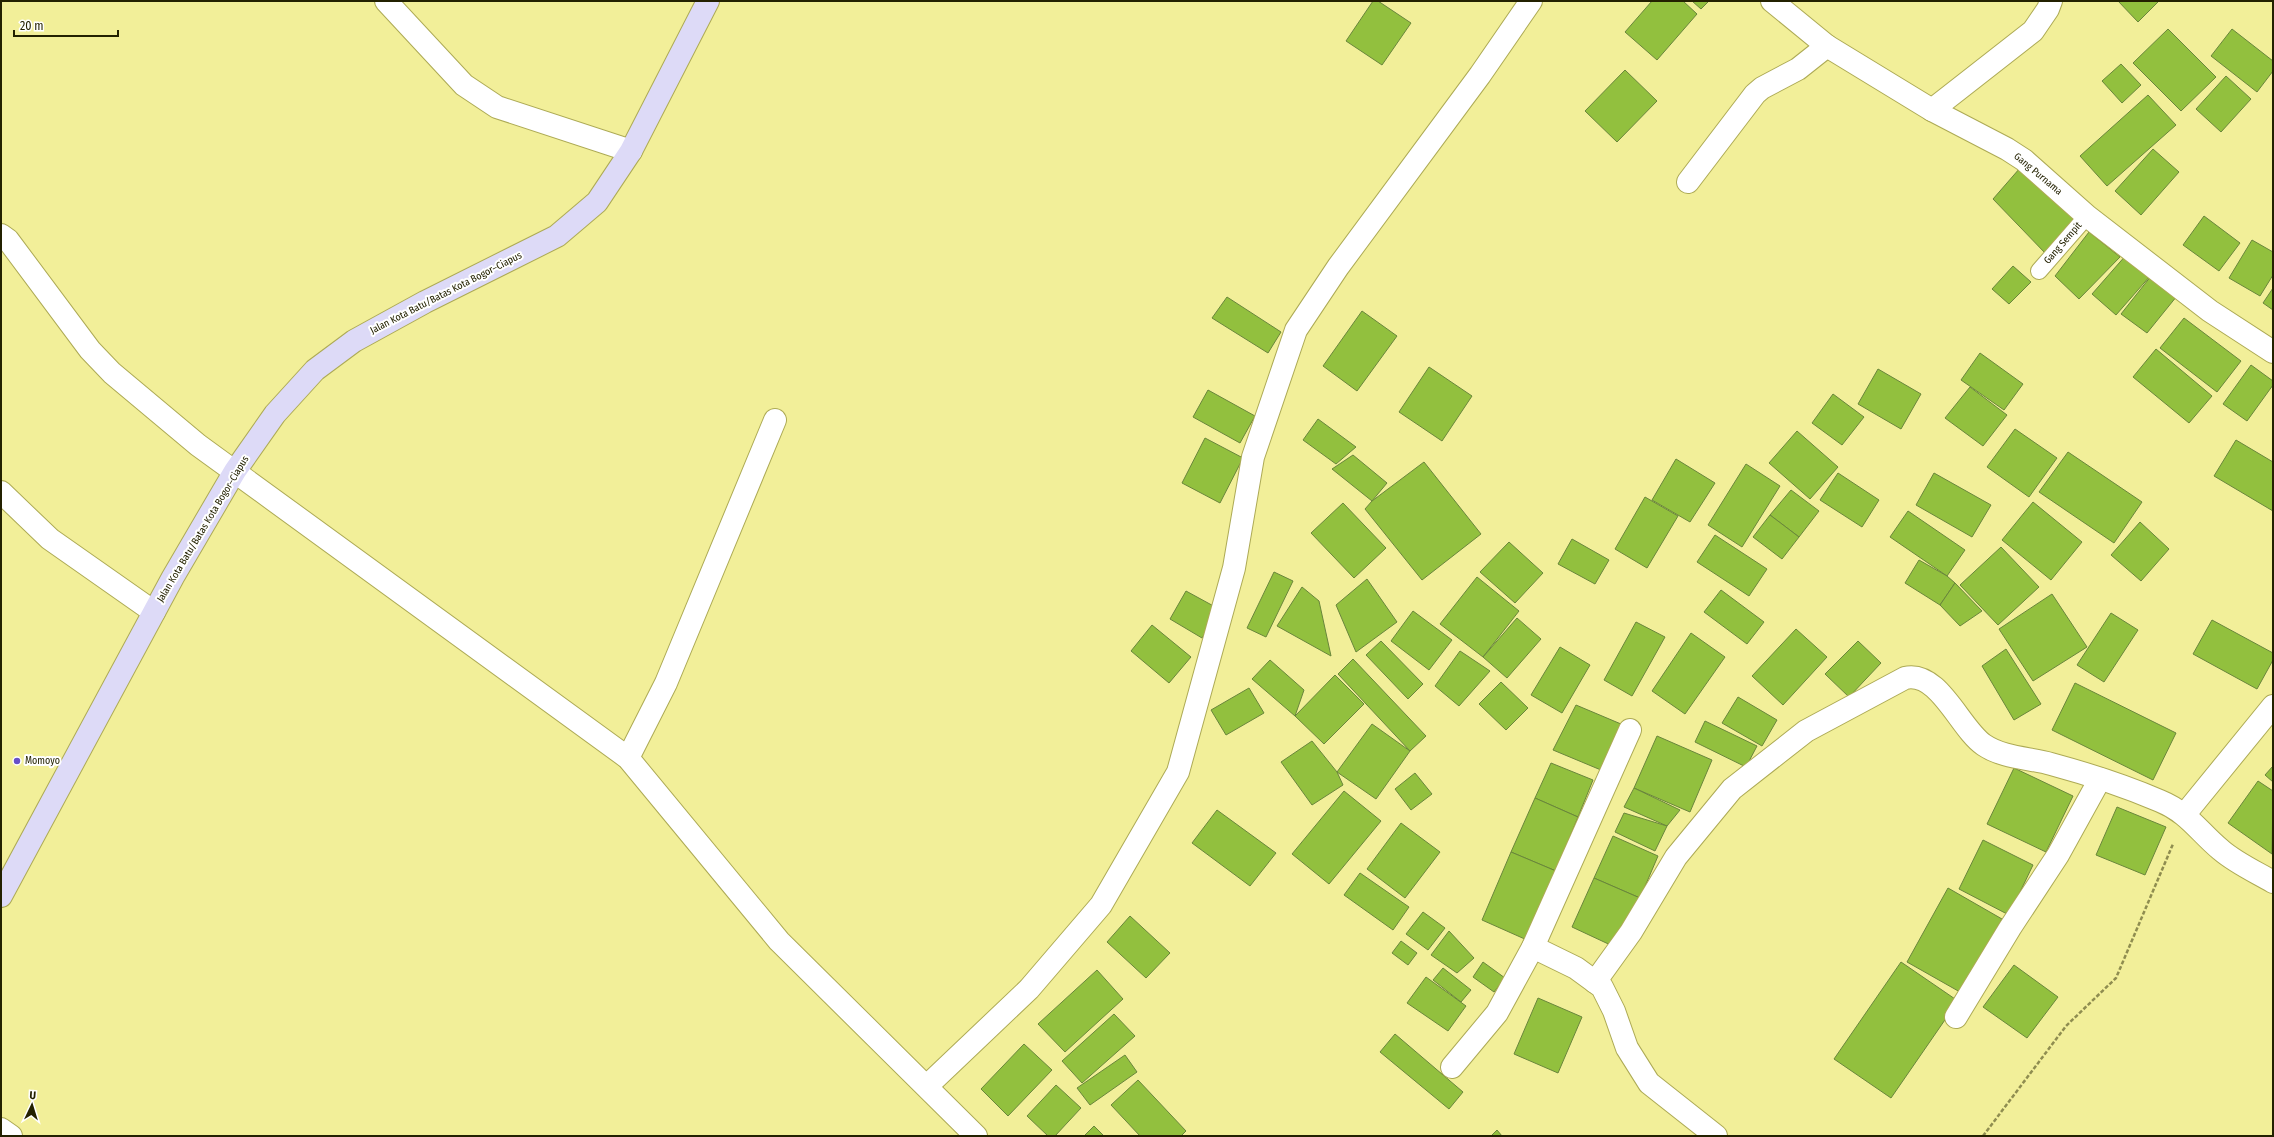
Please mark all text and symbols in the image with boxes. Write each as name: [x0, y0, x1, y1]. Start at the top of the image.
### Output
scale bar: [14, 12, 118, 38]
text: 20 m: [20, 19, 44, 33]
street label: Gang Purnama: [2011, 150, 2065, 198]
street label: Gang Sempit: [2042, 219, 2085, 266]
street label: Jalan Kota Batu/Batas Kota Bogor–Ciapus: [368, 249, 524, 337]
street label: Jalan Kota Batu/Batas Kota Bogor–Ciapus: [154, 454, 252, 604]
place label: Momoyo: [25, 755, 60, 767]
marker: Momoyo: [12, 756, 22, 766]
north arrow: [12, 1085, 52, 1125]
text: U: [29, 1089, 36, 1102]

